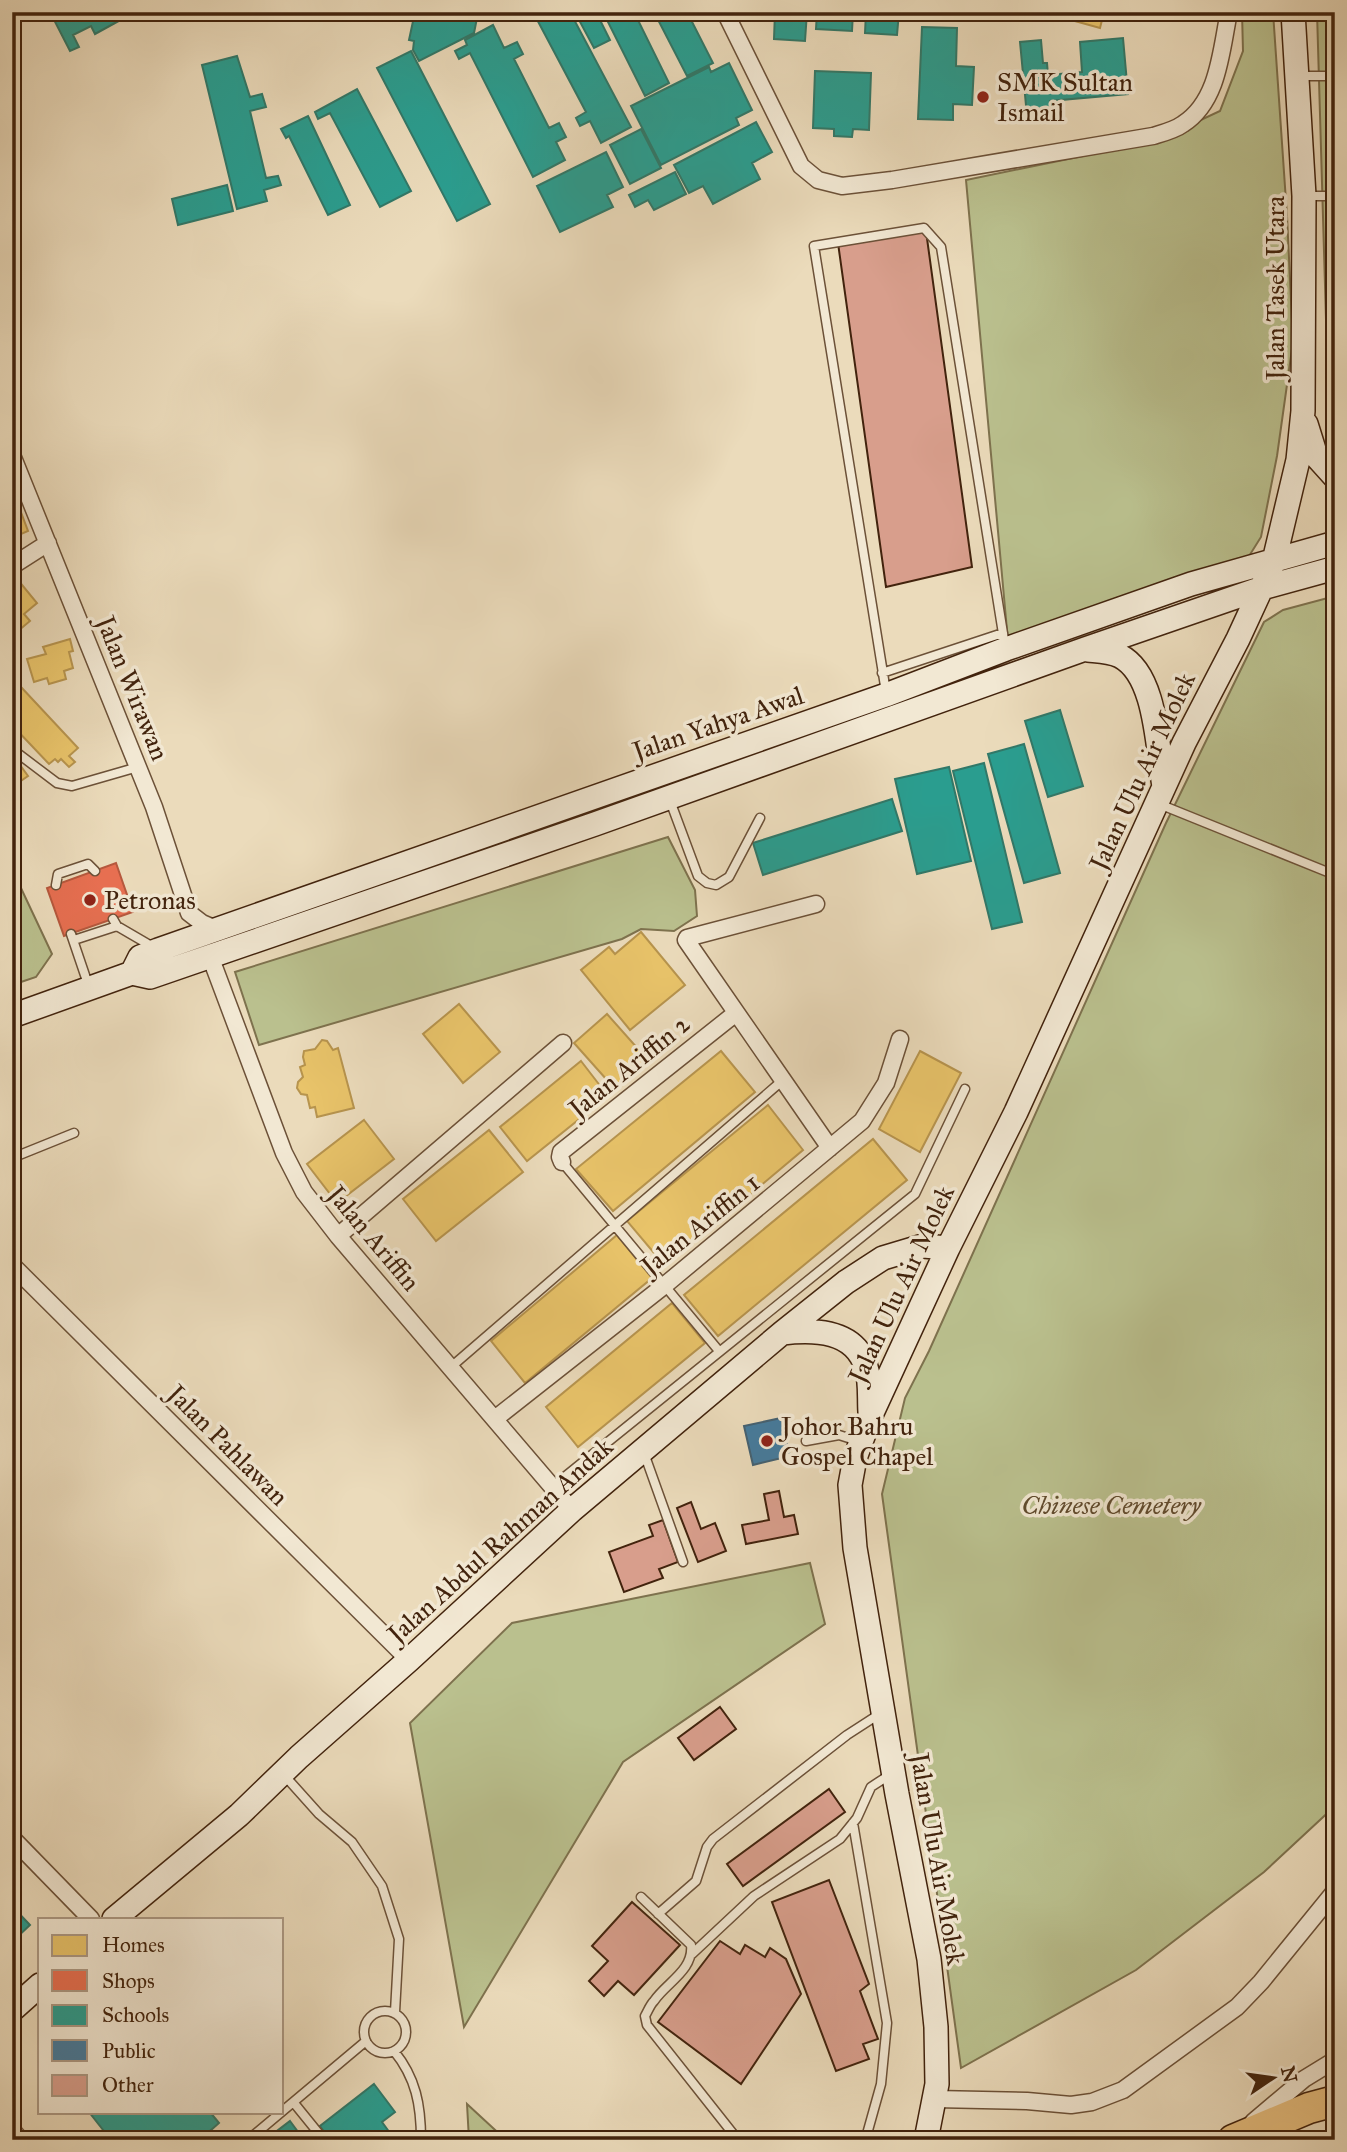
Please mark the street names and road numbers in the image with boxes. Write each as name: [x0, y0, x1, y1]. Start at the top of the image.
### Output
street label: Jalan Tasek Utara: [1259, 196, 1291, 383]
street label: Jalan Wirawan: [88, 608, 176, 765]
street label: Jalan Ulu Air Molek: [1081, 666, 1202, 878]
street label: Jalan Yahya Awal: [625, 679, 808, 768]
street label: Jalan Ariffin 2: [560, 1008, 696, 1126]
street label: Jalan Ariffin 1: [632, 1166, 766, 1283]
street label: Jalan Ariffin: [319, 1177, 427, 1297]
street label: Jalan Ulu Air Molek: [840, 1179, 961, 1391]
street label: Jalan Pahlawan: [159, 1376, 295, 1512]
street label: Jalan Abdul Rahman Andak: [379, 1430, 620, 1652]
street label: Jalan Ulu Air Molek: [903, 1747, 973, 1968]

